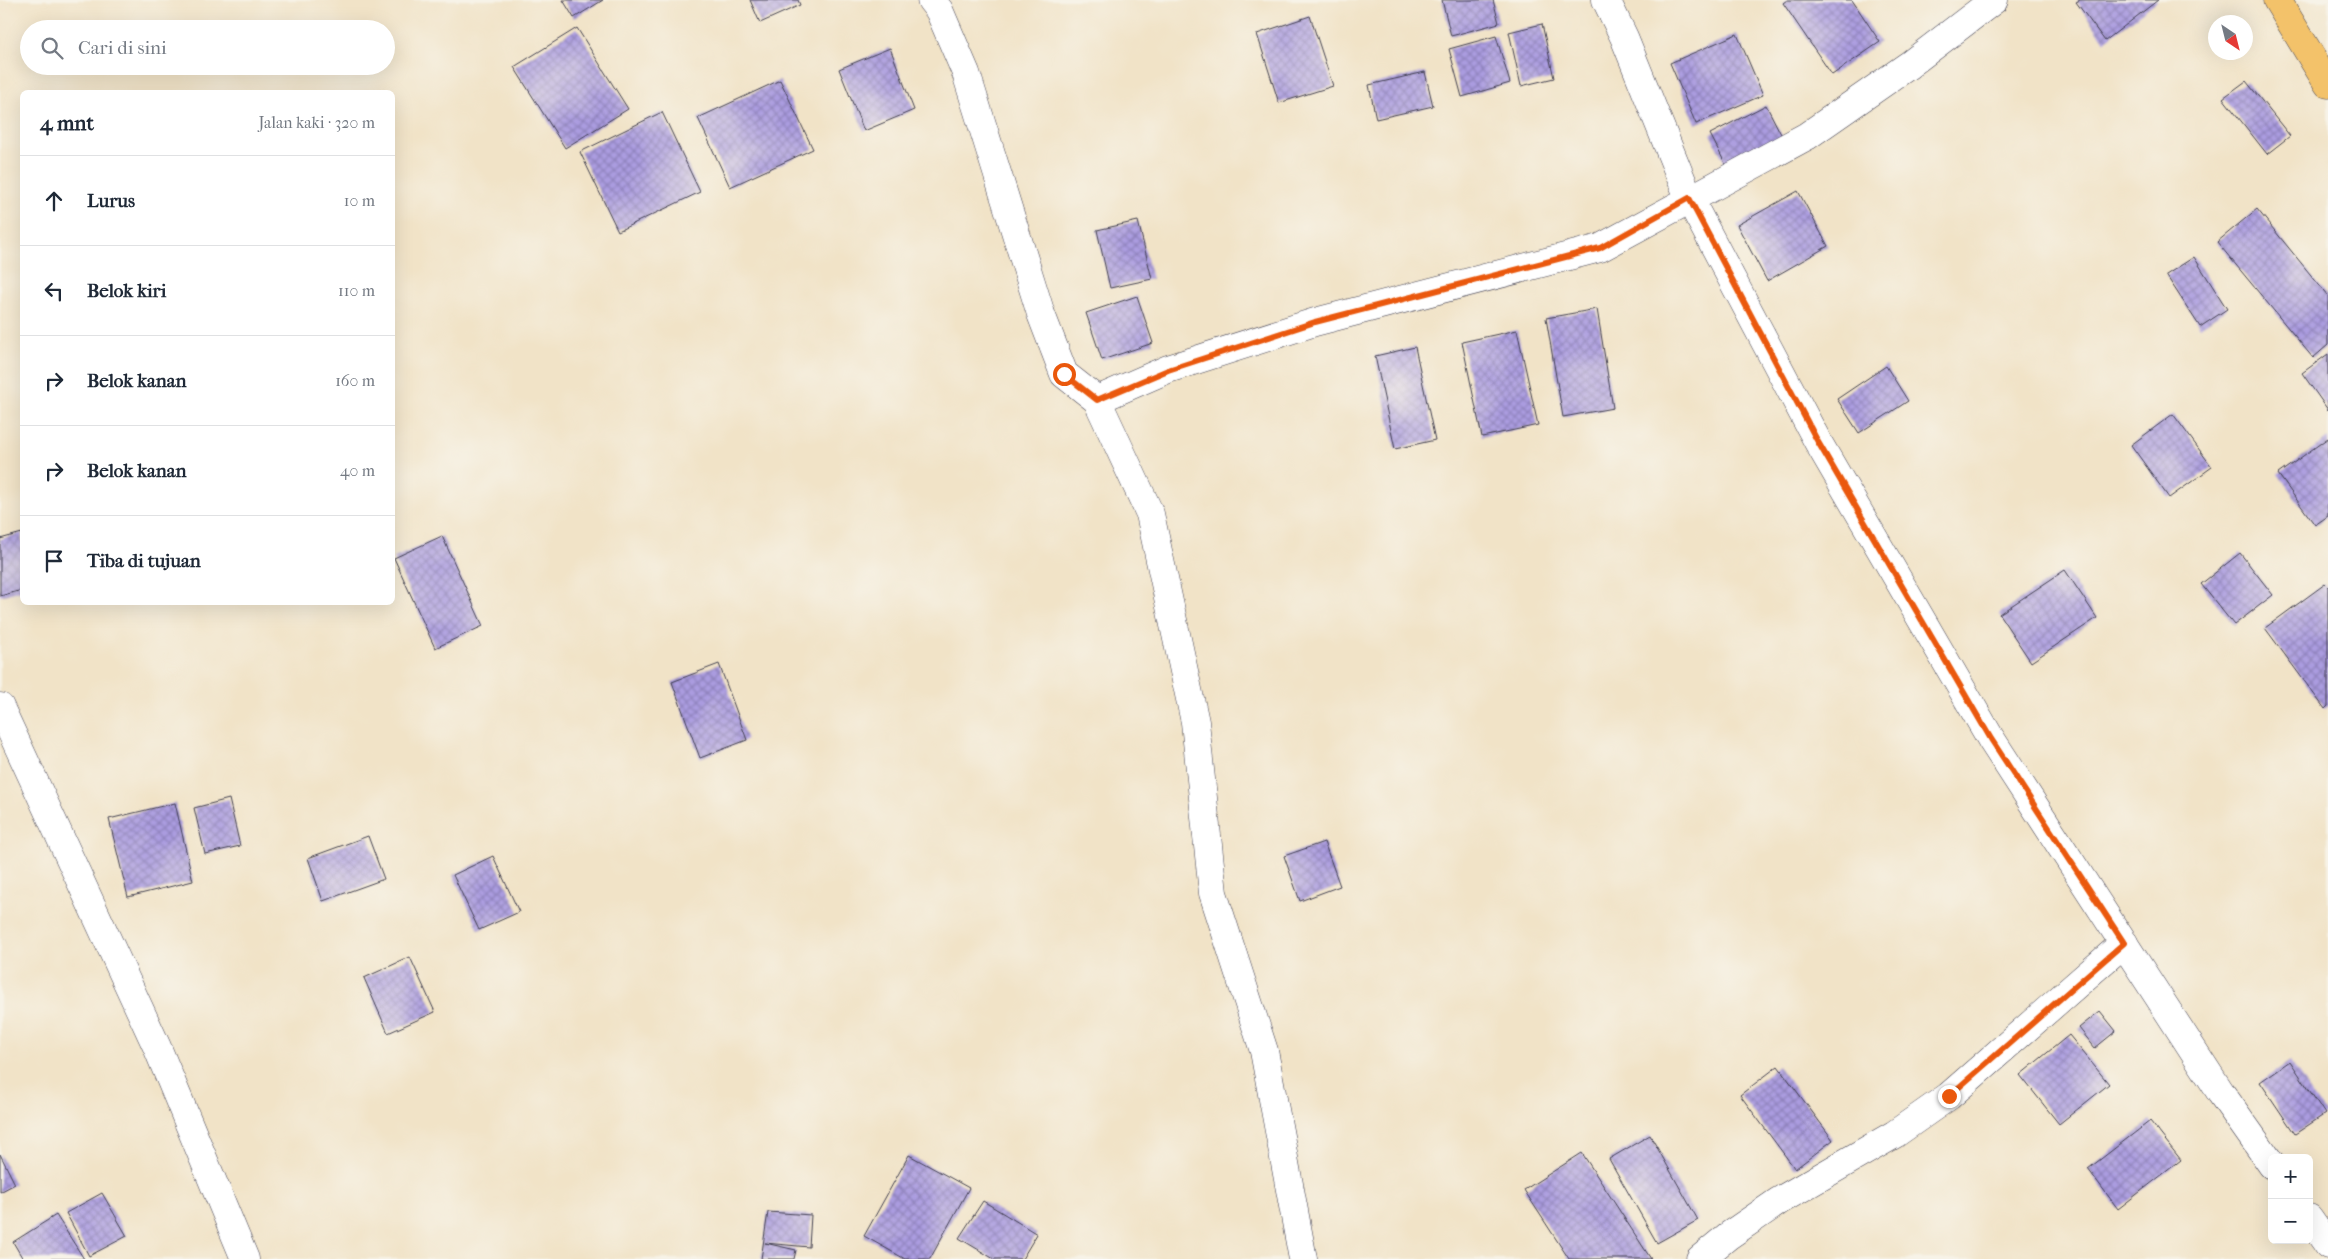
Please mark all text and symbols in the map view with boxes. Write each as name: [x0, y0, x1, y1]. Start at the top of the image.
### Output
north arrow: [2208, 15, 2253, 60]
search box: [20, 20, 395, 75]
icon: search: [38, 34, 66, 62]
text: Cari di sini: [78, 37, 167, 59]
text: 4 mnt: [40, 111, 94, 135]
text: Jalan kaki · 320 m: [258, 113, 375, 132]
icon: ahead: [40, 187, 68, 215]
text: Lurus: [87, 190, 135, 212]
text: 10 m: [344, 191, 375, 210]
icon: left: [40, 277, 68, 305]
text: Belok kiri: [87, 280, 166, 302]
text: 110 m: [338, 281, 375, 300]
route start: [1053, 363, 1076, 386]
icon: right: [40, 367, 68, 395]
text: Belok kanan: [87, 370, 187, 392]
text: 160 m: [335, 371, 375, 390]
icon: right: [40, 457, 68, 485]
text: Belok kanan: [87, 460, 187, 482]
text: 40 m: [340, 461, 375, 480]
icon: arrive: [40, 547, 68, 575]
text: Tiba di tujuan: [87, 550, 201, 572]
route end: [1938, 1085, 1961, 1108]
map controls: [2268, 1154, 2313, 1244]
button: +: [2268, 1154, 2313, 1199]
button: −: [2268, 1199, 2313, 1244]

